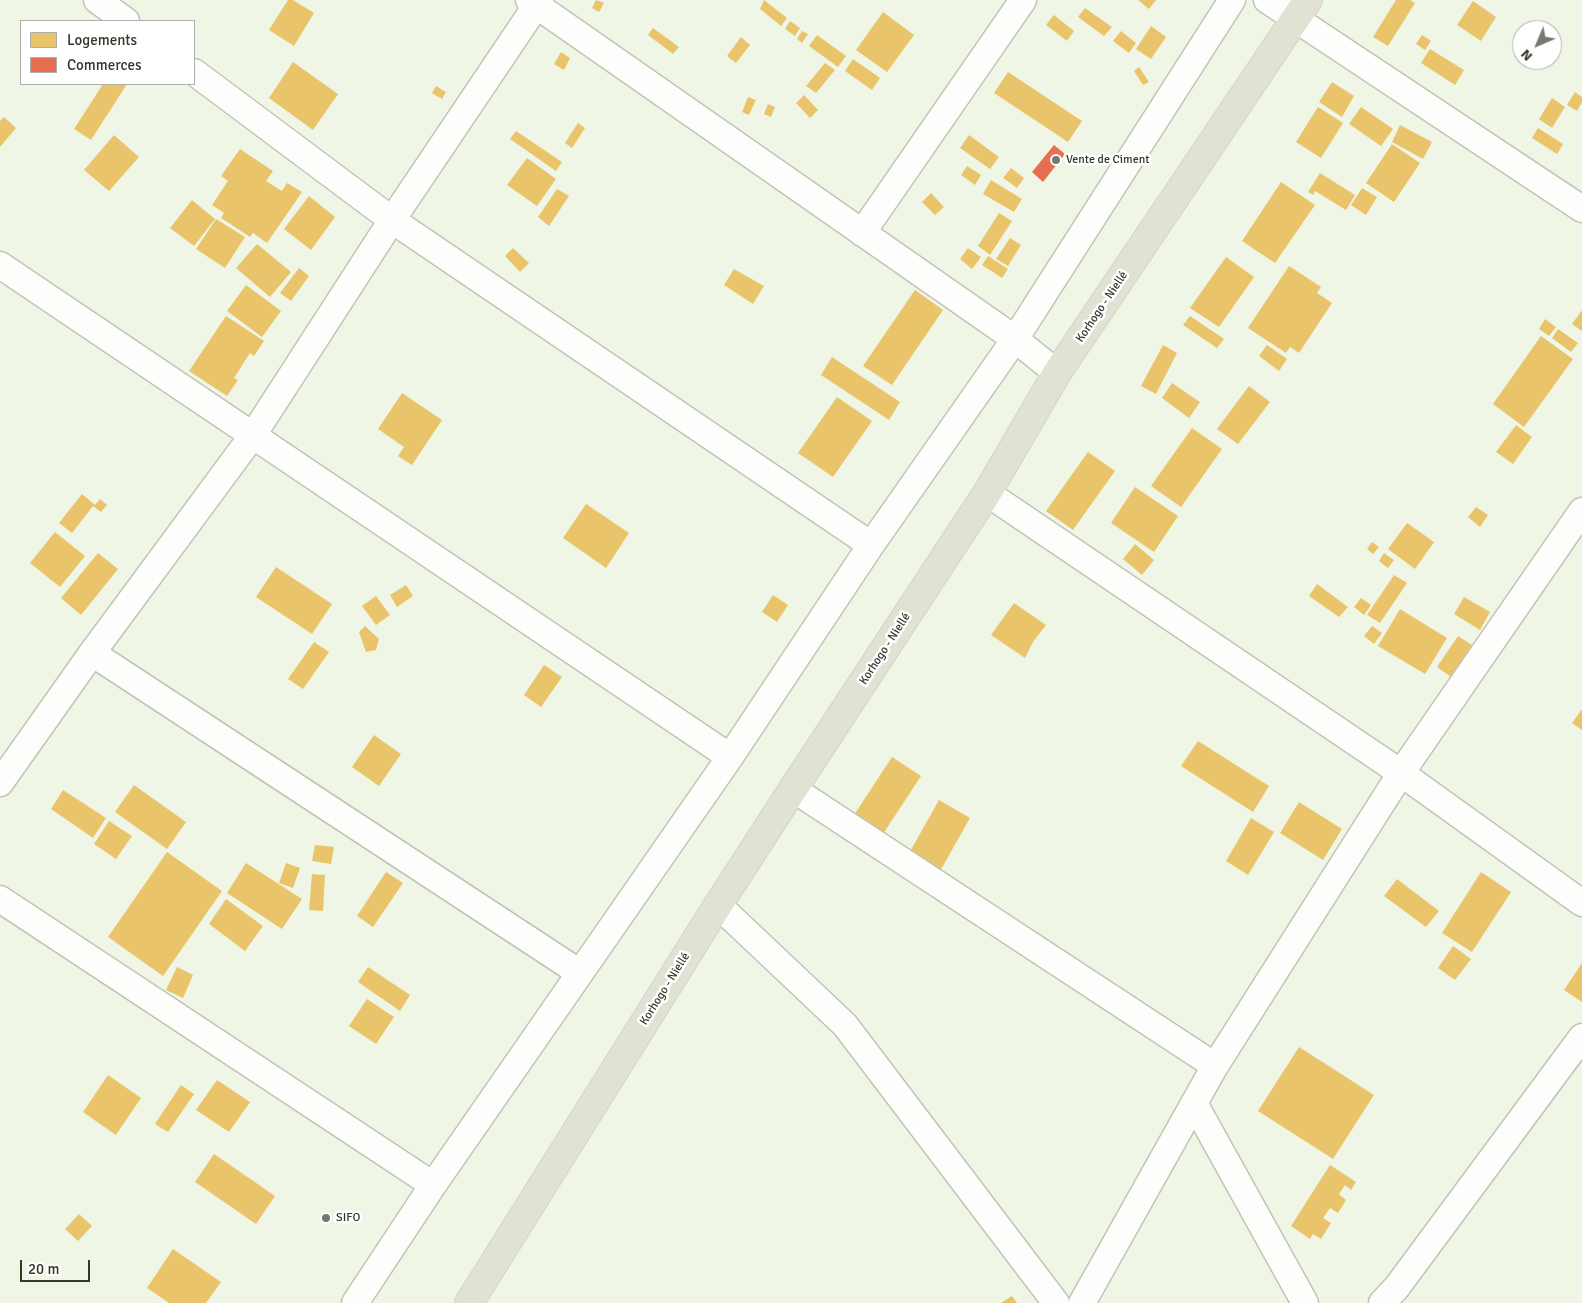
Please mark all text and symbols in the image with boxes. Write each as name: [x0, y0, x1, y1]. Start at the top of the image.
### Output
legend: [20, 20, 195, 85]
north arrow: [1512, 20, 1562, 70]
text: Logements: [67, 31, 137, 49]
text: N: [1517, 46, 1536, 65]
text: Commerces: [67, 56, 141, 74]
place label: Vente de Ciment: [1066, 153, 1149, 167]
marker: Vente de Ciment: [1050, 154, 1062, 166]
street label: Korhogo - Niellé: [1073, 269, 1131, 345]
street label: Korhogo - Niellé: [856, 610, 914, 688]
street label: Korhogo - Niellé: [637, 950, 693, 1028]
place label: SIFO: [336, 1211, 360, 1225]
marker: SIFO: [320, 1212, 332, 1224]
scale bar: [22, 1250, 92, 1282]
text: 20 m: [28, 1260, 59, 1278]

